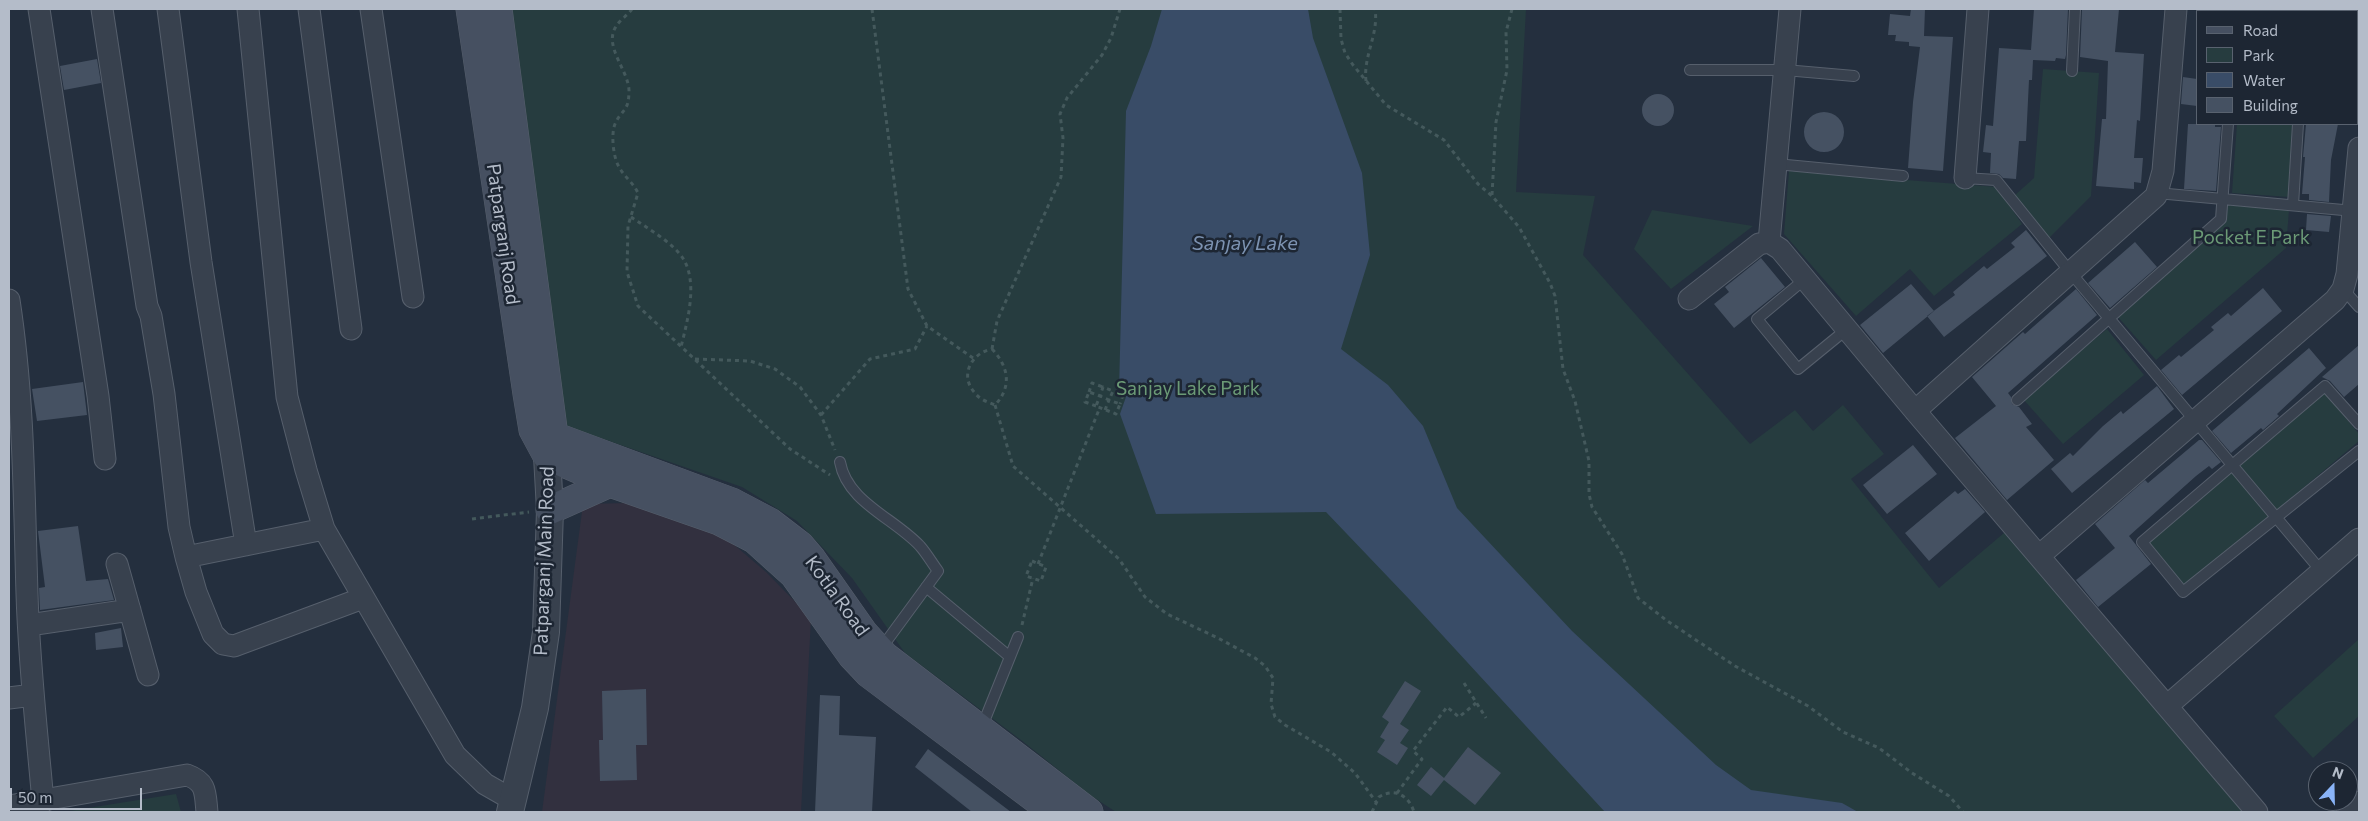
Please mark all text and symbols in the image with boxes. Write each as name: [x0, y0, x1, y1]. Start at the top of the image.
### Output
legend: [2196, 10, 2358, 125]
text: Road: [2243, 21, 2278, 39]
text: Park: [2243, 46, 2274, 64]
text: Water: [2243, 71, 2285, 89]
text: Building: [2243, 96, 2298, 114]
street label: Patparganj Road: [482, 162, 524, 306]
park label: Pocket E Park: [2192, 227, 2310, 249]
water label: Sanjay Lake: [1192, 231, 1298, 255]
park label: Sanjay Lake Park: [1116, 378, 1260, 400]
street label: Patparganj Main Road: [529, 466, 559, 656]
street label: Kotla Road: [800, 551, 874, 641]
north arrow: [2308, 761, 2358, 811]
text: N: [2330, 763, 2346, 782]
scale bar: [12, 778, 145, 810]
text: 50 m: [18, 788, 52, 806]

